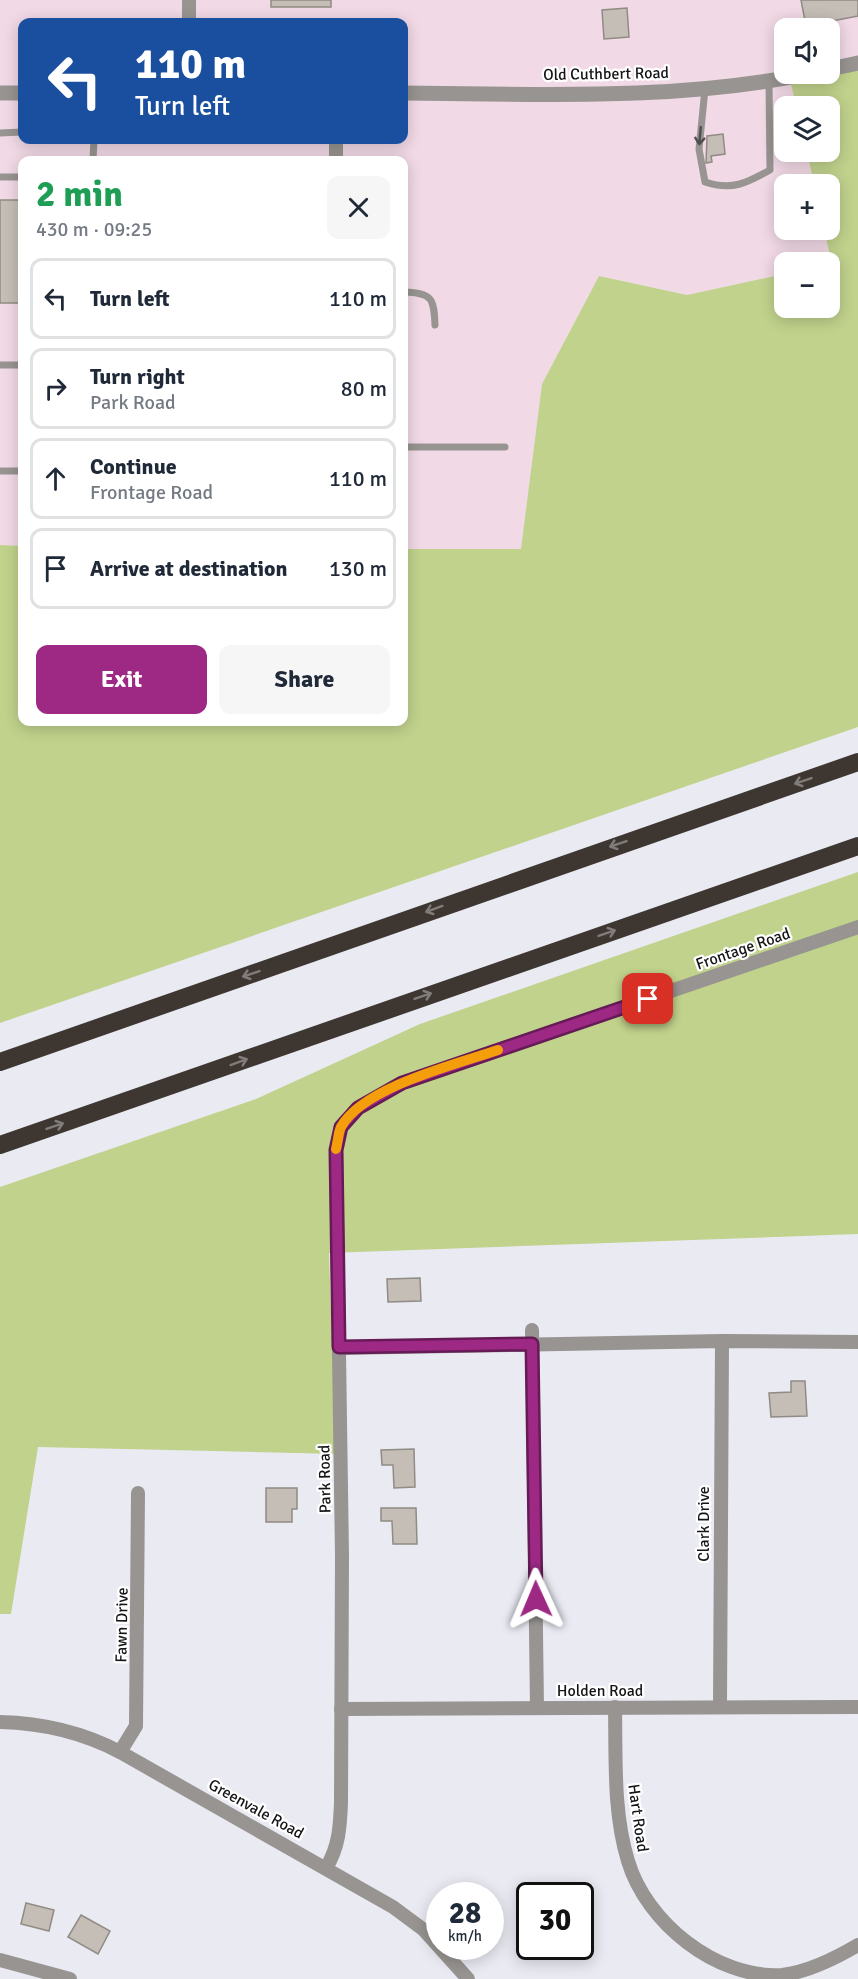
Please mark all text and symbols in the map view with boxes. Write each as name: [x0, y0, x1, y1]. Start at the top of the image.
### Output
map controls: [774, 18, 840, 318]
button: sound: [774, 18, 840, 84]
text: 110 m: [135, 39, 246, 90]
icon: left: [36, 42, 114, 120]
street label: Old Cuthbert Road: [543, 63, 669, 85]
text: Turn left: [135, 90, 230, 123]
button: layers: [774, 96, 840, 162]
one-way arrow: [694, 125, 705, 145]
text: 2 min: [36, 172, 123, 217]
button: +: [774, 174, 840, 240]
button: close: [327, 176, 390, 239]
text: 430 m · 09:25: [36, 217, 152, 242]
button: −: [774, 252, 840, 318]
icon: left: [39, 282, 72, 315]
text: Turn left: [90, 285, 170, 312]
text: 110 m: [329, 285, 387, 312]
text: Turn right: [90, 363, 185, 390]
icon: right: [39, 372, 72, 405]
text: 80 m: [341, 375, 387, 402]
text: Park Road: [90, 390, 176, 415]
text: Continue: [90, 453, 177, 480]
icon: ahead: [39, 462, 72, 495]
text: 110 m: [329, 465, 387, 492]
text: Frontage Road: [90, 480, 213, 505]
icon: arrive: [39, 552, 72, 585]
text: Arrive at destination: [90, 555, 287, 582]
text: 130 m: [329, 555, 387, 582]
button: Exit: [36, 645, 207, 714]
button: Share: [219, 645, 390, 714]
one-way arrow: [794, 776, 813, 787]
one-way arrow: [609, 839, 628, 850]
one-way arrow: [426, 904, 444, 915]
street label: Frontage Road: [693, 924, 793, 974]
one-way arrow: [598, 926, 616, 937]
one-way arrow: [242, 969, 260, 980]
pin: [622, 973, 673, 1024]
icon: arrive: [631, 982, 664, 1015]
one-way arrow: [413, 990, 432, 1001]
one-way arrow: [229, 1055, 248, 1066]
one-way arrow: [45, 1120, 64, 1131]
street label: Park Road: [314, 1445, 336, 1513]
street label: Clark Drive: [694, 1486, 714, 1562]
position arrow: [504, 1567, 568, 1631]
street label: Fawn Drive: [111, 1587, 133, 1663]
street label: Holden Road: [557, 1681, 643, 1701]
street label: Greenvale Road: [205, 1775, 307, 1843]
street label: Hart Road: [623, 1783, 653, 1853]
speed limit sign: 30: [516, 1882, 594, 1960]
text: 28: [449, 1895, 481, 1932]
text: km/h: [448, 1927, 482, 1945]

